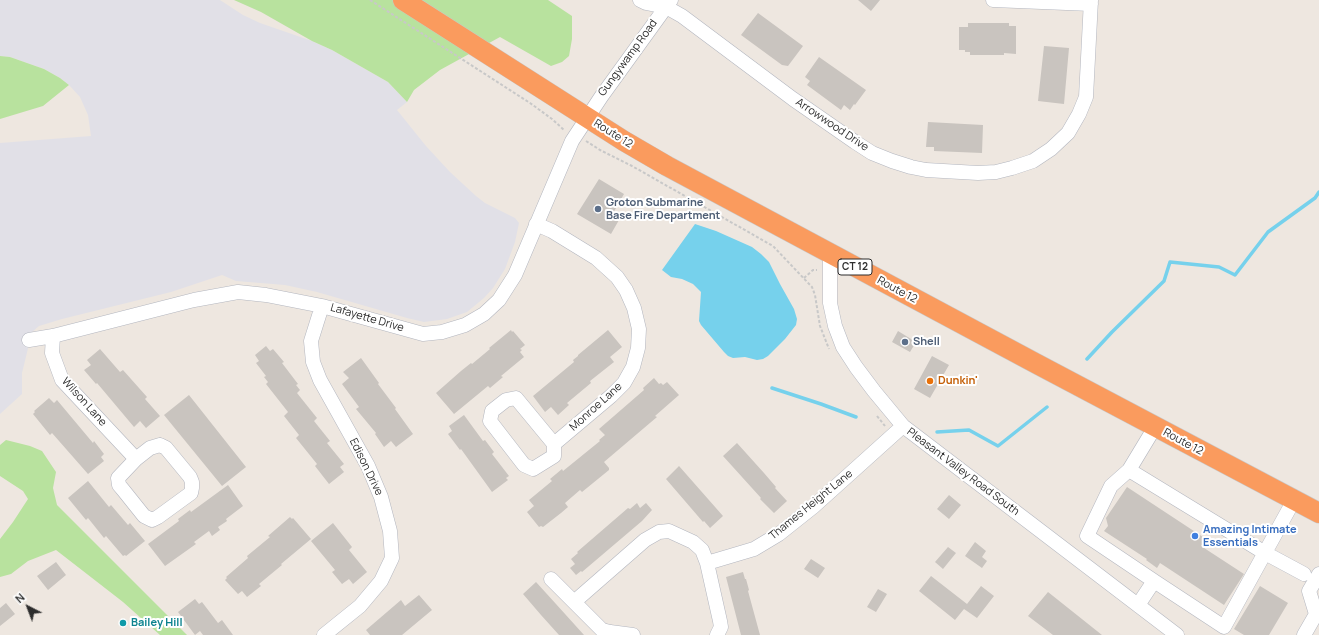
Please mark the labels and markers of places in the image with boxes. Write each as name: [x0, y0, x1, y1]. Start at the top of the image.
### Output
place label: Groton Submarine Base Fire Department: [606, 196, 720, 222]
marker: Groton Submarine Base Fire Department: [593, 204, 603, 214]
place label: Shell: [913, 335, 940, 349]
marker: Shell: [900, 337, 910, 347]
place label: Dunkin': [938, 374, 978, 388]
marker: Dunkin': [925, 376, 935, 386]
place label: Amazing Intimate Essentials: [1203, 523, 1297, 549]
marker: Amazing Intimate Essentials: [1190, 531, 1200, 541]
place label: Bailey Hill: [131, 616, 183, 630]
marker: Bailey Hill: [118, 618, 128, 628]

